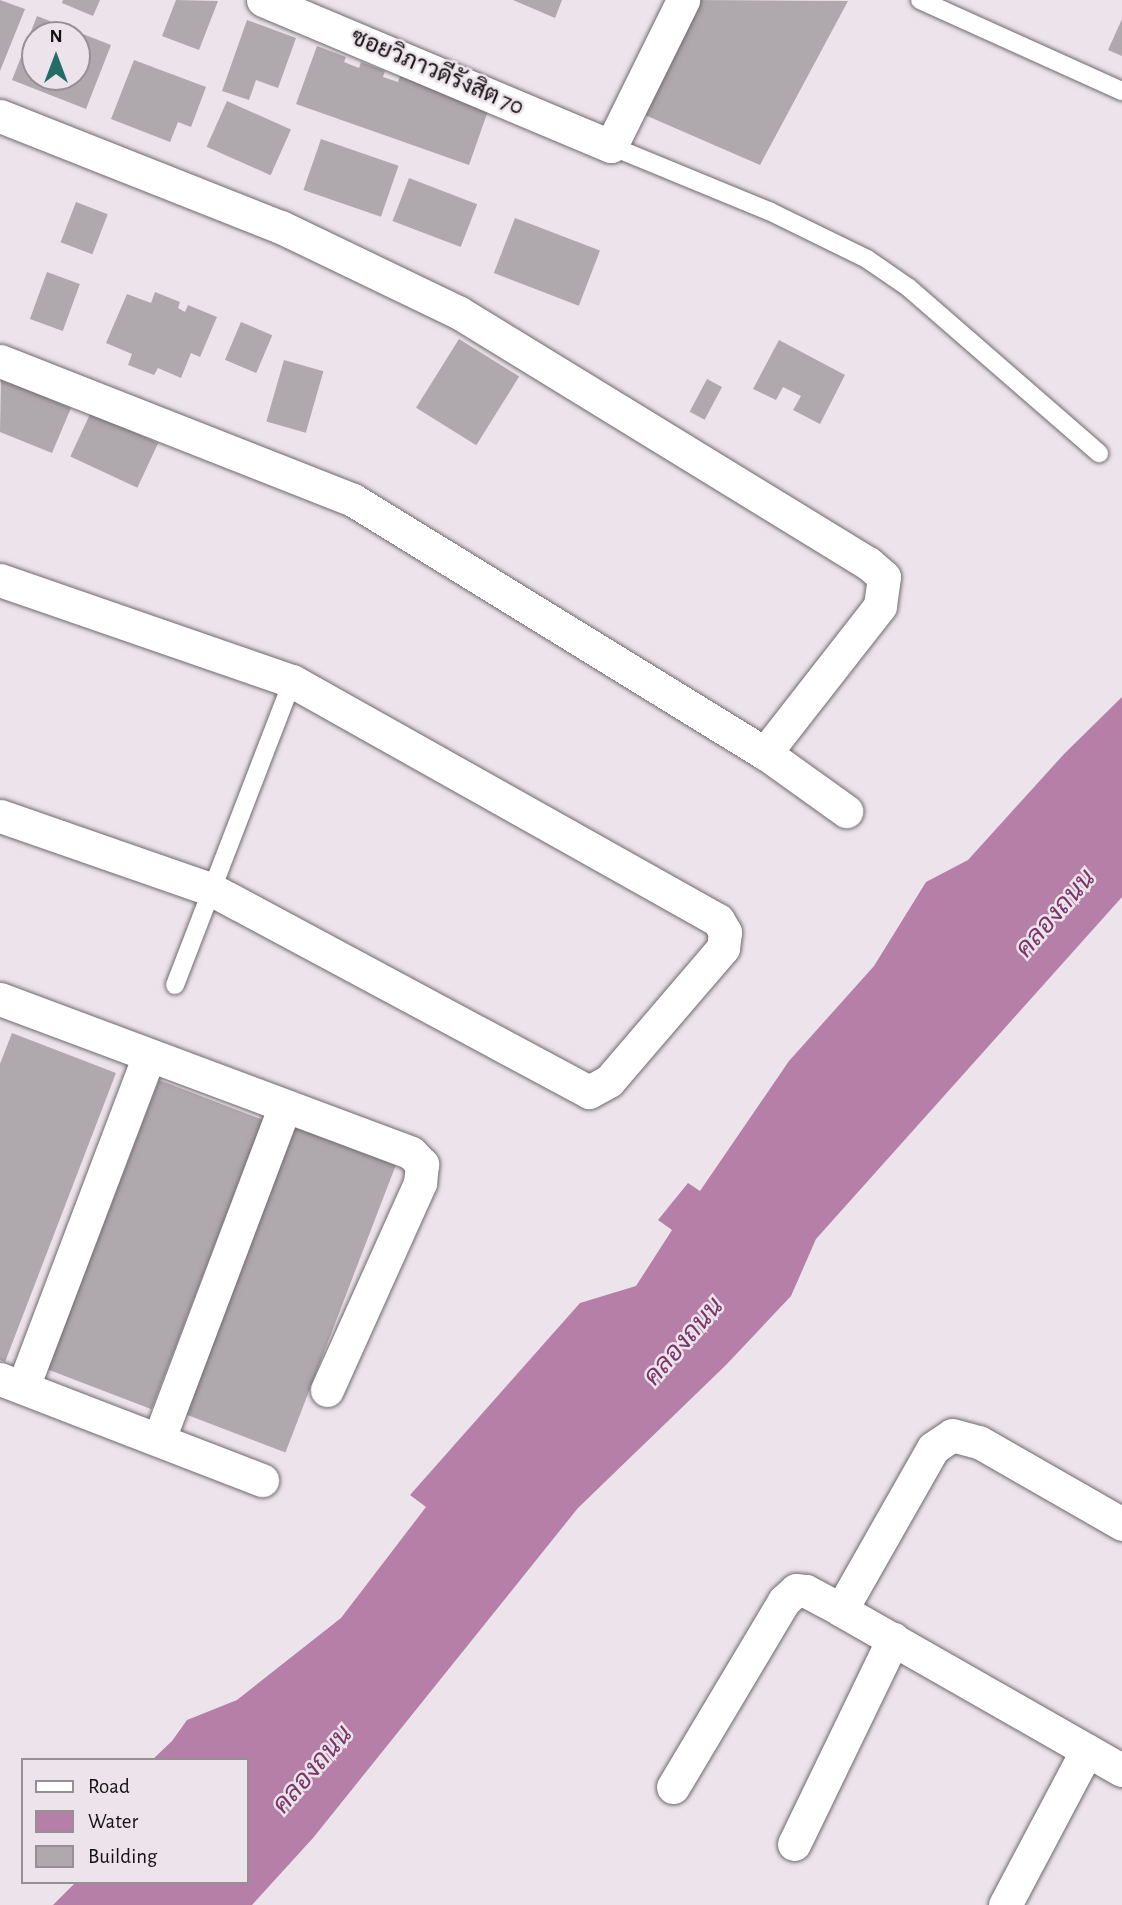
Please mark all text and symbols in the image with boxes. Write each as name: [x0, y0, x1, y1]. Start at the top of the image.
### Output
north arrow: [21, 21, 91, 91]
street label: ซอยวิภาวดีรังสิต 70: [346, 24, 528, 122]
text: N: [49, 27, 63, 46]
water label: คลองถนน: [1009, 864, 1103, 964]
water label: คลองถนน: [637, 1292, 731, 1392]
water label: คลองถนน: [266, 1720, 360, 1820]
legend: [21, 1758, 248, 1884]
text: Road: [88, 1776, 130, 1797]
text: Water: [88, 1811, 138, 1832]
text: Building: [88, 1846, 157, 1867]

